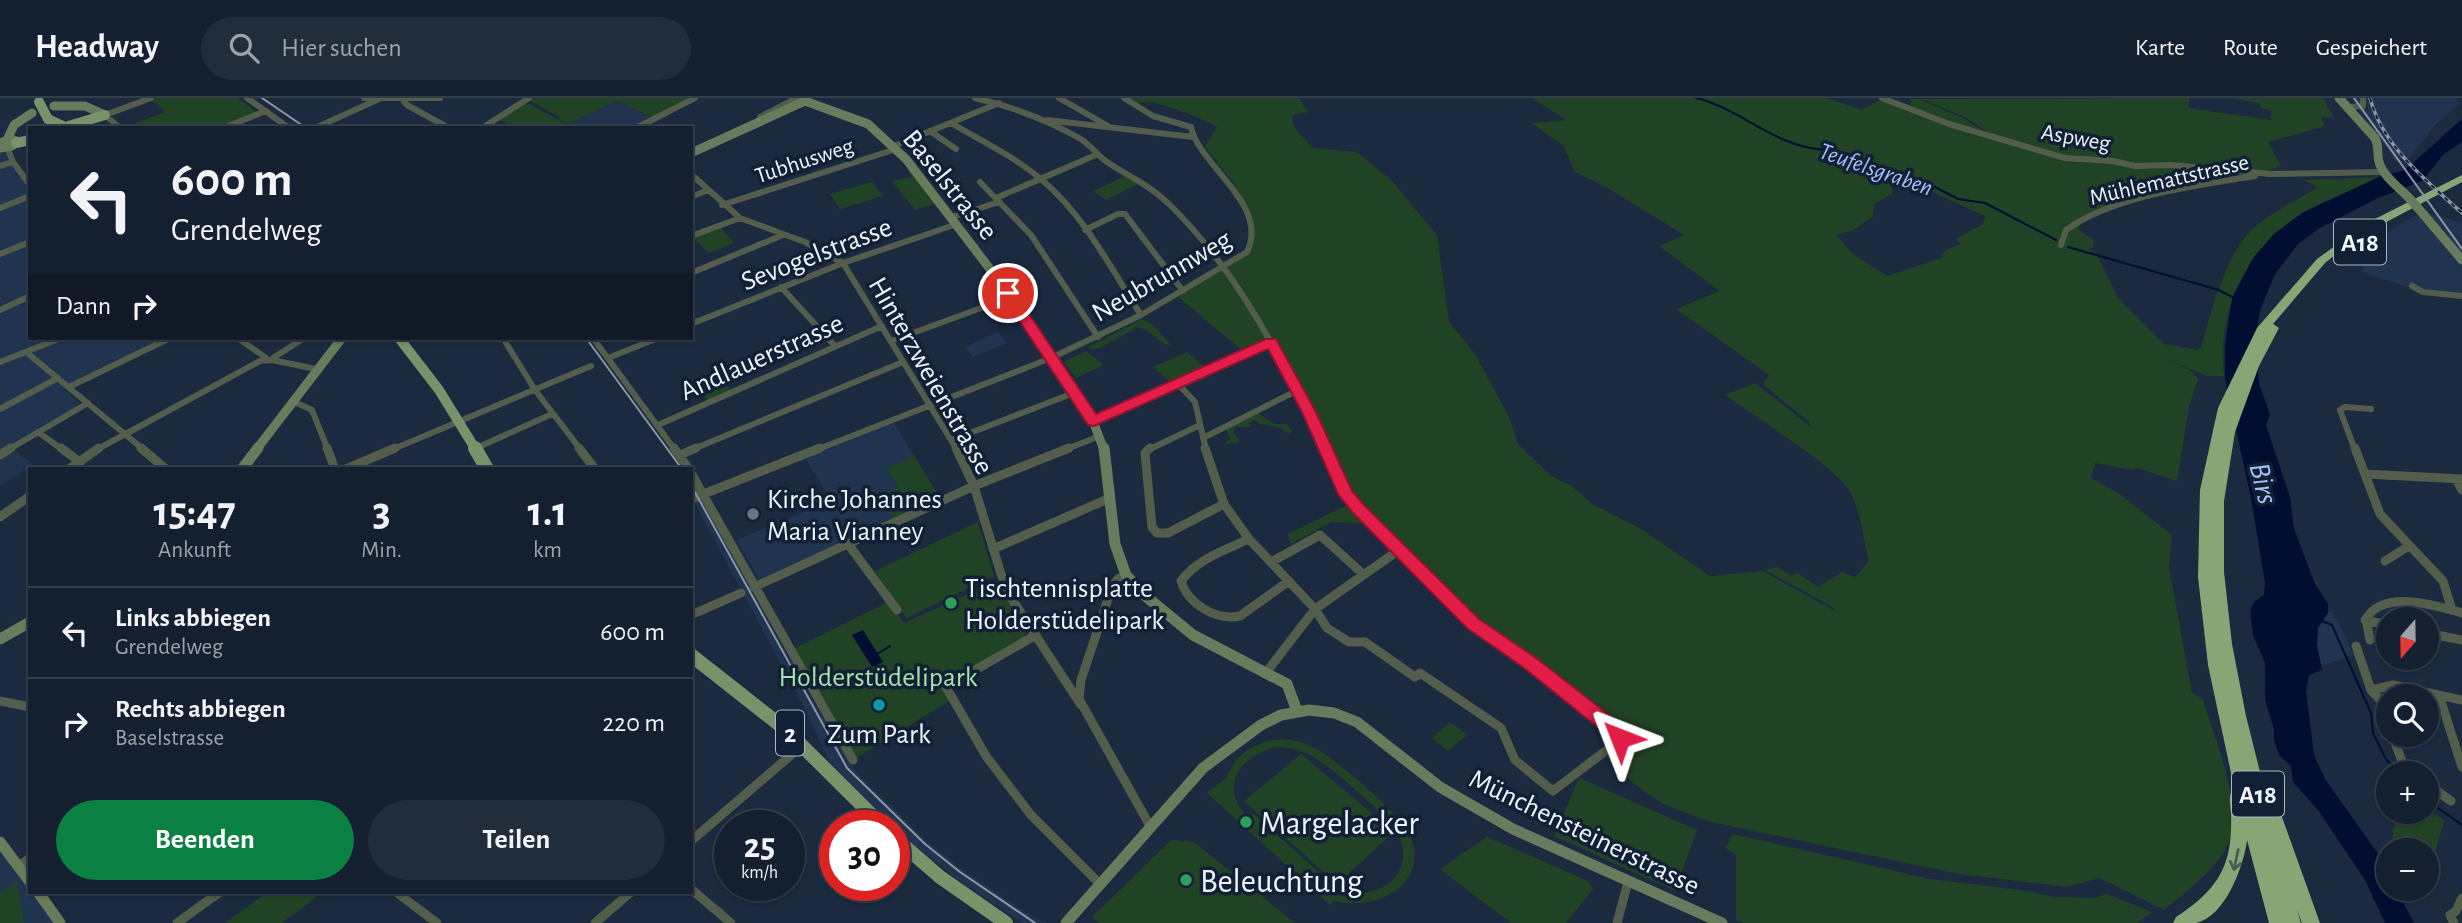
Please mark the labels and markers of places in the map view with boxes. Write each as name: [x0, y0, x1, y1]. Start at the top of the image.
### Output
pin: [978, 263, 1038, 323]
place label: Kirche Johannes Maria Vianney: [767, 486, 942, 546]
marker: Kirche Johannes Maria Vianney: [745, 506, 761, 522]
place label: Tischtennisplatte Holderstüdelipark: [965, 575, 1164, 635]
marker: Tischtennisplatte Holderstüdelipark: [943, 595, 959, 611]
marker: Zum Park: [871, 697, 887, 713]
place label: Zum Park: [827, 721, 931, 749]
place label: Margelacker: [1260, 808, 1419, 841]
marker: Margelacker: [1238, 814, 1254, 830]
place label: Beleuchtung: [1200, 866, 1363, 899]
marker: Beleuchtung: [1178, 872, 1194, 888]

